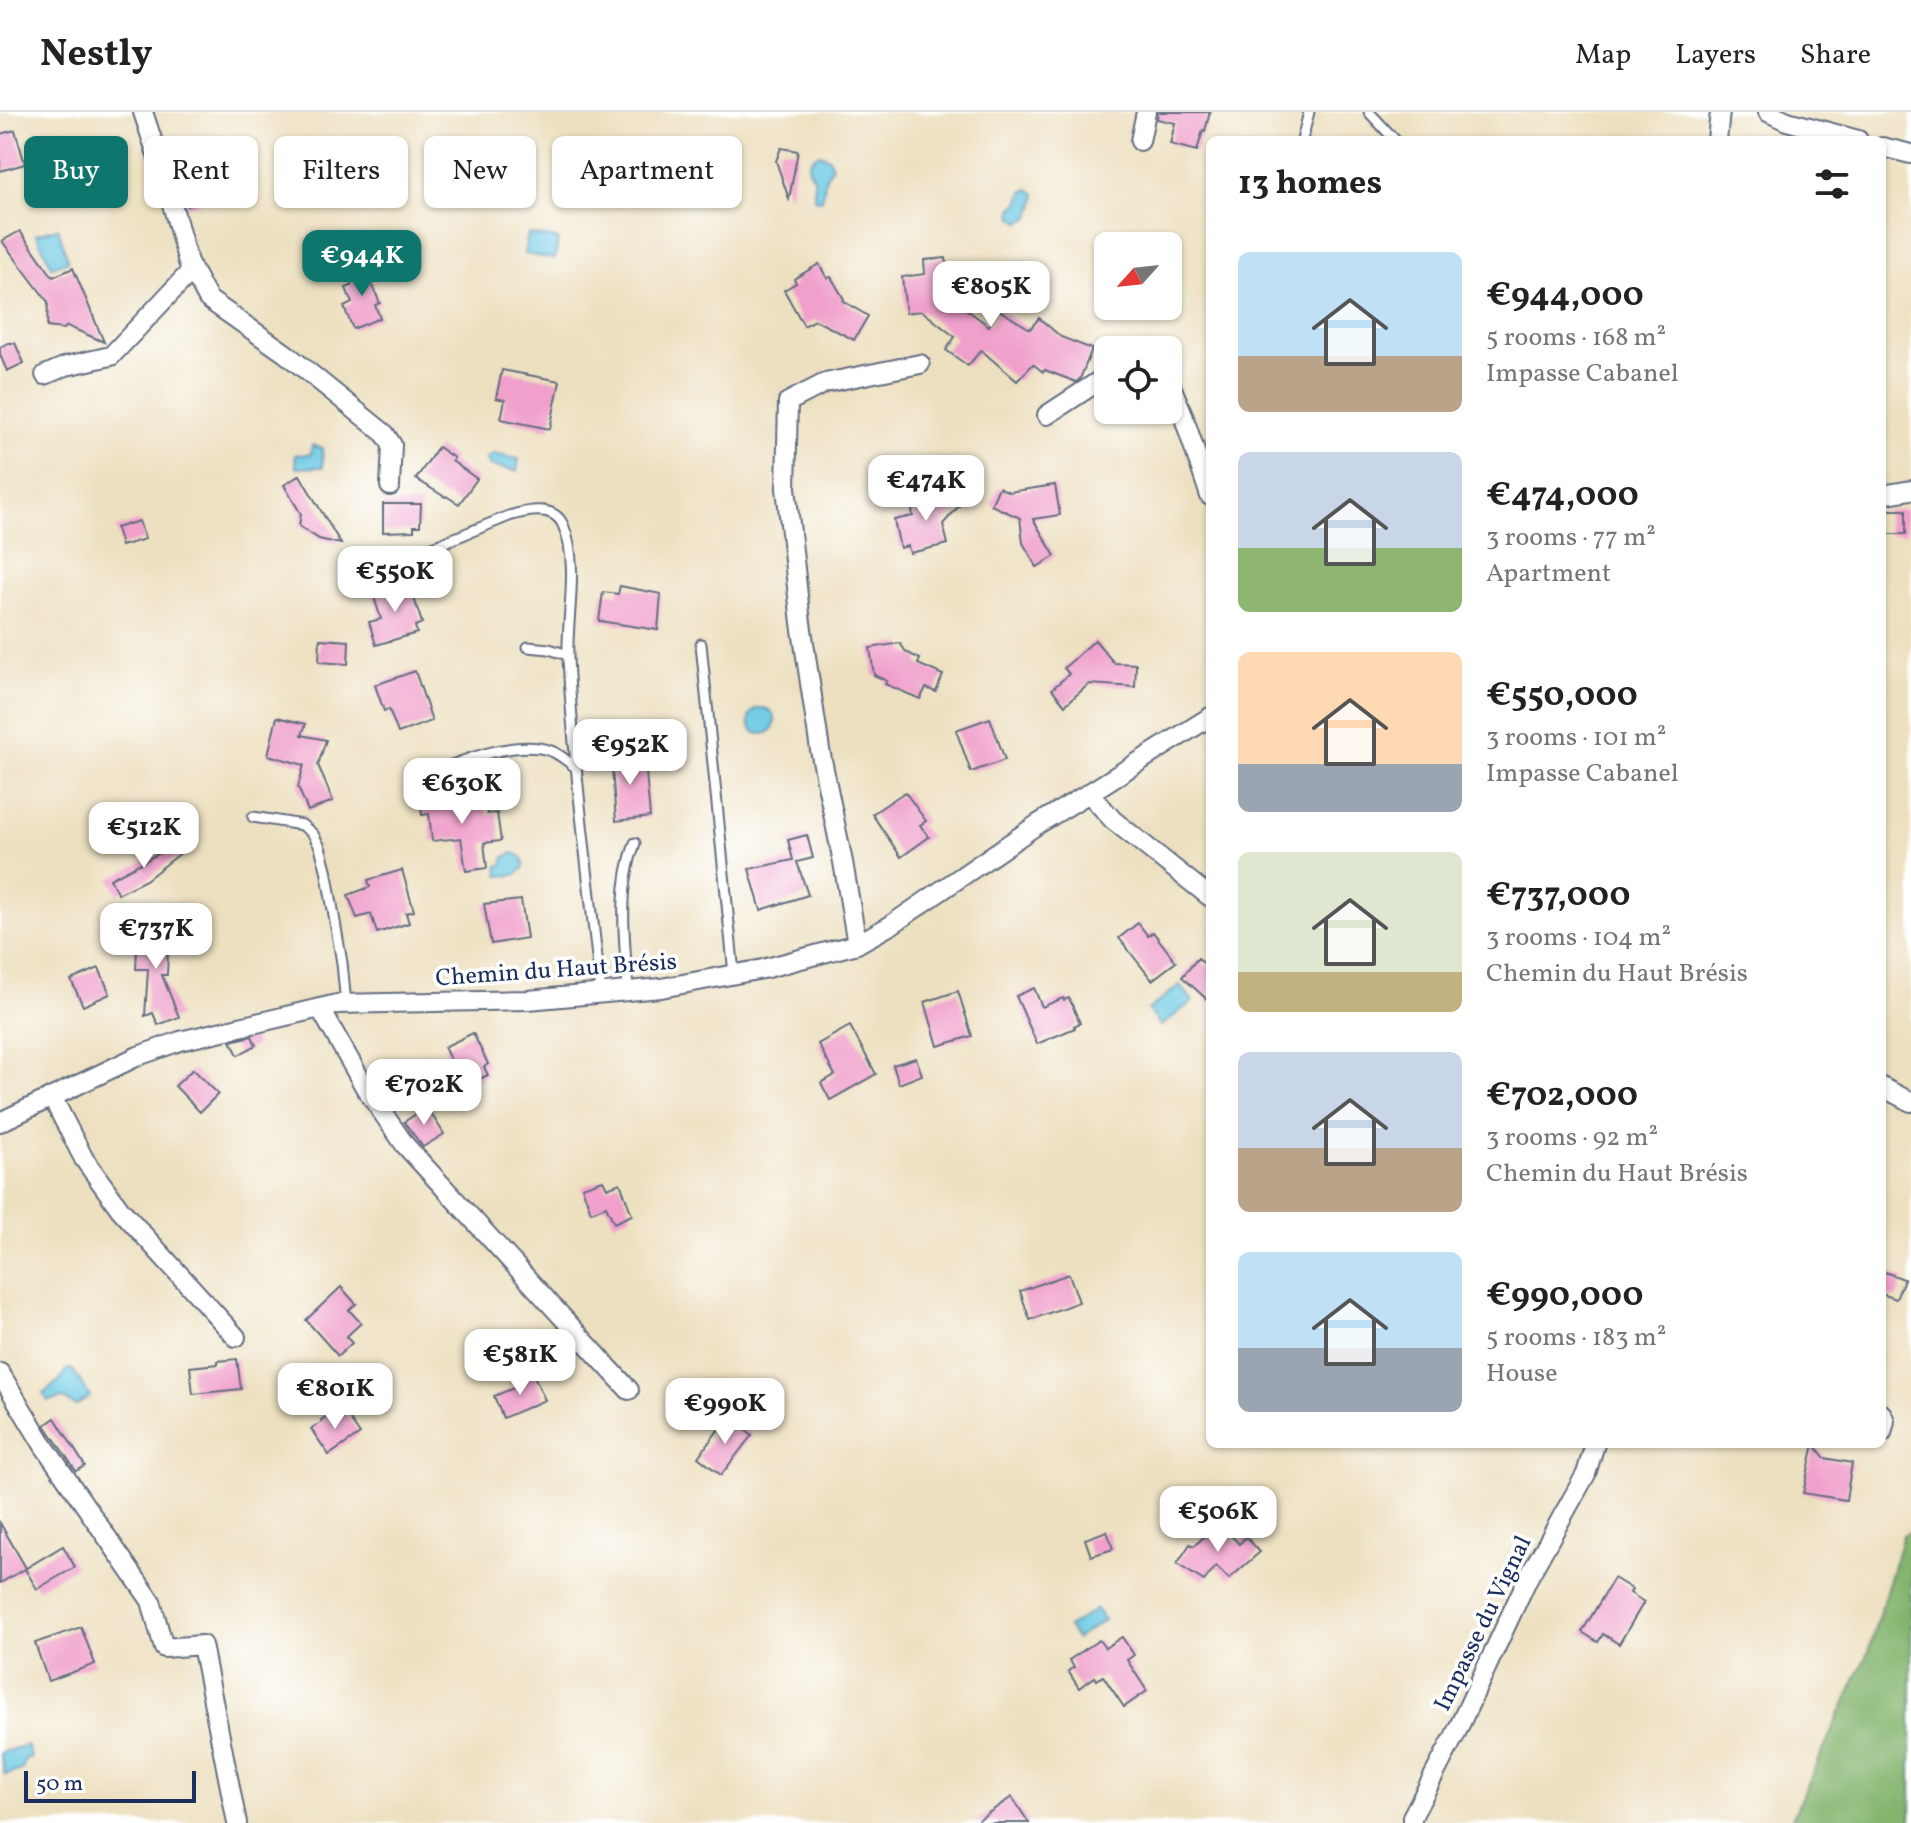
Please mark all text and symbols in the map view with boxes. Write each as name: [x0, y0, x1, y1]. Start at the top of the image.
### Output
text: Nestly: [40, 29, 153, 82]
text: Map: [1575, 36, 1631, 75]
text: Layers: [1675, 36, 1756, 75]
text: Share: [1800, 36, 1871, 75]
chip: Buy: [24, 136, 128, 208]
chip: Rent: [144, 136, 258, 208]
chip: Filters: [274, 136, 408, 208]
chip: New: [424, 136, 536, 208]
chip: Apartment: [552, 136, 742, 208]
text: 13 homes: [1238, 161, 1382, 208]
icon: filters: [1810, 162, 1854, 206]
pin: €944K: [306, 230, 418, 298]
north arrow: [1094, 232, 1182, 320]
map controls: [1094, 232, 1182, 424]
text: €944K: [320, 238, 404, 274]
pin: €805K: [935, 261, 1047, 329]
text: €805K: [951, 269, 1031, 305]
text: €944,000: [1486, 273, 1644, 320]
icon: home: [1302, 284, 1398, 380]
text: 5 rooms · 168 m²: [1486, 320, 1666, 356]
button: locate: [1094, 336, 1182, 424]
text: Impasse Cabanel: [1486, 356, 1679, 392]
pin: €474K: [870, 455, 982, 523]
text: €474K: [886, 463, 966, 499]
text: €474,000: [1486, 473, 1639, 520]
icon: home: [1302, 484, 1398, 580]
text: 3 rooms · 77 m²: [1486, 520, 1656, 556]
pin: €550K: [339, 546, 451, 614]
text: €550K: [356, 554, 434, 590]
text: Apartment: [1486, 556, 1611, 592]
text: €550,000: [1486, 673, 1638, 720]
icon: home: [1302, 684, 1398, 780]
pin: €952K: [574, 719, 686, 787]
text: 3 rooms · 101 m²: [1486, 720, 1666, 756]
text: €952K: [591, 727, 669, 763]
text: Impasse Cabanel: [1486, 756, 1679, 792]
pin: €630K: [406, 758, 518, 826]
text: €630K: [422, 766, 502, 802]
pin: €512K: [88, 802, 200, 870]
text: €512K: [107, 810, 181, 846]
text: €737,000: [1486, 873, 1630, 920]
icon: home: [1302, 884, 1398, 980]
pin: €737K: [100, 903, 212, 971]
text: €737K: [118, 911, 194, 947]
text: 3 rooms · 104 m²: [1486, 920, 1671, 956]
street label: Chemin du Haut Brésis: [434, 946, 678, 996]
text: Chemin du Haut Brésis: [1486, 956, 1748, 992]
pin: €702K: [368, 1059, 480, 1127]
text: €702K: [384, 1067, 464, 1103]
text: €702,000: [1486, 1073, 1638, 1120]
icon: home: [1302, 1084, 1398, 1180]
text: 3 rooms · 92 m²: [1486, 1120, 1658, 1156]
text: Chemin du Haut Brésis: [1486, 1156, 1748, 1192]
text: €990,000: [1486, 1273, 1643, 1320]
icon: home: [1302, 1284, 1398, 1380]
text: 5 rooms · 183 m²: [1486, 1320, 1666, 1356]
pin: €581K: [464, 1329, 576, 1397]
text: €581K: [482, 1337, 558, 1373]
text: House: [1486, 1356, 1558, 1392]
pin: €801K: [279, 1363, 391, 1431]
text: €801K: [296, 1371, 374, 1407]
pin: €990K: [669, 1378, 781, 1446]
text: €990K: [683, 1386, 767, 1422]
pin: €506K: [1162, 1486, 1274, 1554]
text: €506K: [1178, 1494, 1258, 1530]
street label: Impasse du Vignal: [1427, 1530, 1541, 1717]
scale bar: [24, 1767, 196, 1803]
text: 50 m: [36, 1769, 83, 1800]

